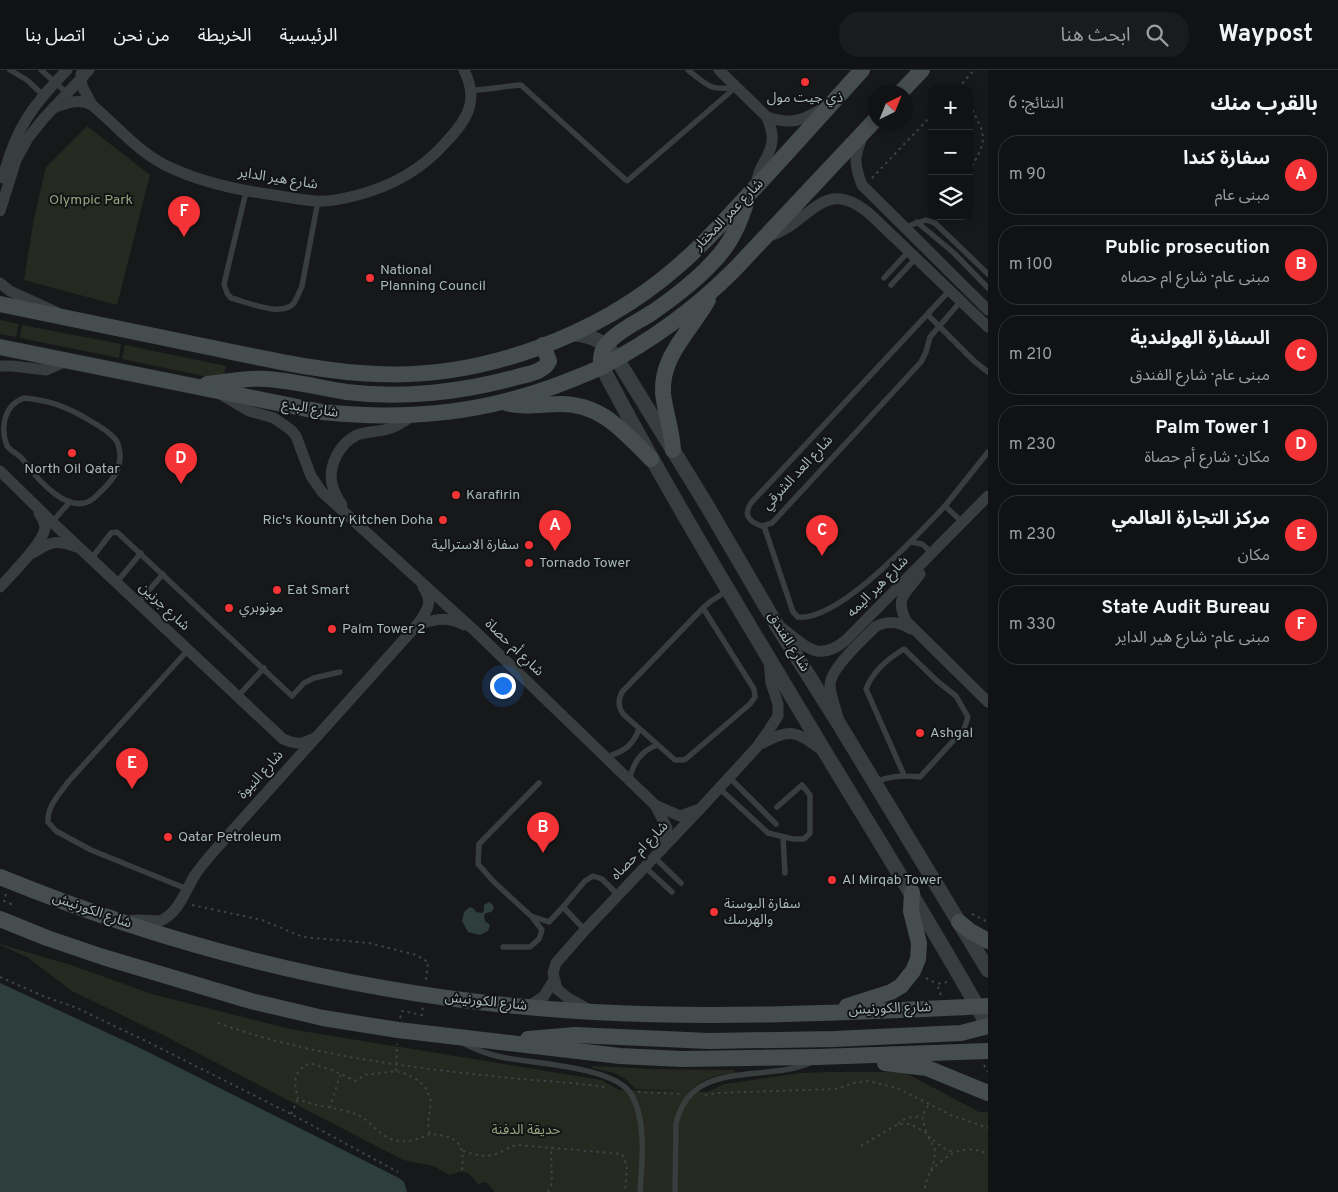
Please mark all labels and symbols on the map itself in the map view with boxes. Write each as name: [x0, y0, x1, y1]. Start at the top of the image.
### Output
marker: ذي جيت مول: [799, 76, 811, 88]
north arrow: [868, 85, 913, 130]
place label: ذي جيت مول: [767, 90, 843, 108]
street label: شارع هير الداير: [236, 164, 319, 195]
street label: شارع عمر المختار: [690, 176, 768, 256]
park label: Olympic Park: [49, 192, 133, 209]
pin: F: [168, 196, 200, 237]
place label: National Planning Council: [380, 262, 486, 295]
marker: National Planning Council: [364, 272, 376, 284]
street label: شارع البدع: [280, 396, 339, 423]
street label: شارع العد الشرقي: [759, 432, 838, 515]
pin: D: [165, 443, 197, 484]
marker: North Oil Qatar: [66, 447, 78, 459]
place label: North Oil Qatar: [24, 461, 120, 478]
place label: Karafirin: [466, 487, 520, 504]
marker: Karafirin: [450, 489, 462, 501]
pin: A: [539, 510, 571, 551]
place label: Ric's Kountry Kitchen Doha: [263, 512, 433, 529]
marker: Ric's Kountry Kitchen Doha: [437, 514, 449, 526]
pin: C: [806, 515, 838, 556]
place label: سفارة الاسترالية: [432, 537, 519, 554]
marker: سفارة الاسترالية: [523, 539, 535, 551]
street label: شارع هير اليمه: [844, 553, 913, 622]
place label: Tornado Tower: [539, 555, 631, 572]
marker: Tornado Tower: [523, 557, 535, 569]
street label: شارع جرنين: [134, 579, 193, 635]
place label: Eat Smart: [287, 582, 350, 599]
marker: Eat Smart: [271, 584, 283, 596]
place label: مونوبري: [239, 600, 283, 618]
marker: مونوبري: [223, 602, 235, 614]
street label: شارع الفندق: [762, 609, 813, 676]
street label: شارع أم حصاة: [480, 614, 548, 681]
place label: Palm Tower 2: [342, 621, 426, 638]
marker: Palm Tower 2: [326, 623, 338, 635]
your location: [490, 673, 516, 699]
place label: Ashgal: [930, 725, 973, 742]
marker: Ashgal: [914, 727, 926, 739]
street label: شارع النيوة: [235, 747, 288, 804]
pin: E: [116, 748, 148, 789]
pin: B: [527, 812, 559, 853]
street label: شارع ام حصاه: [608, 818, 673, 885]
place label: Qatar Petroleum: [178, 829, 282, 846]
marker: Qatar Petroleum: [162, 831, 174, 843]
place label: Al Mirqab Tower: [842, 872, 942, 889]
marker: Al Mirqab Tower: [826, 874, 838, 886]
street label: شارع الكورنيش: [50, 889, 134, 933]
place label: سفارة البوسنة والهرسك: [724, 896, 801, 929]
marker: سفارة البوسنة والهرسك: [708, 906, 720, 918]
street label: شارع الكورنيش: [444, 989, 528, 1016]
street label: شارع الكورنيش: [848, 999, 932, 1020]
park label: حديقة الدفنة: [491, 1122, 561, 1139]

